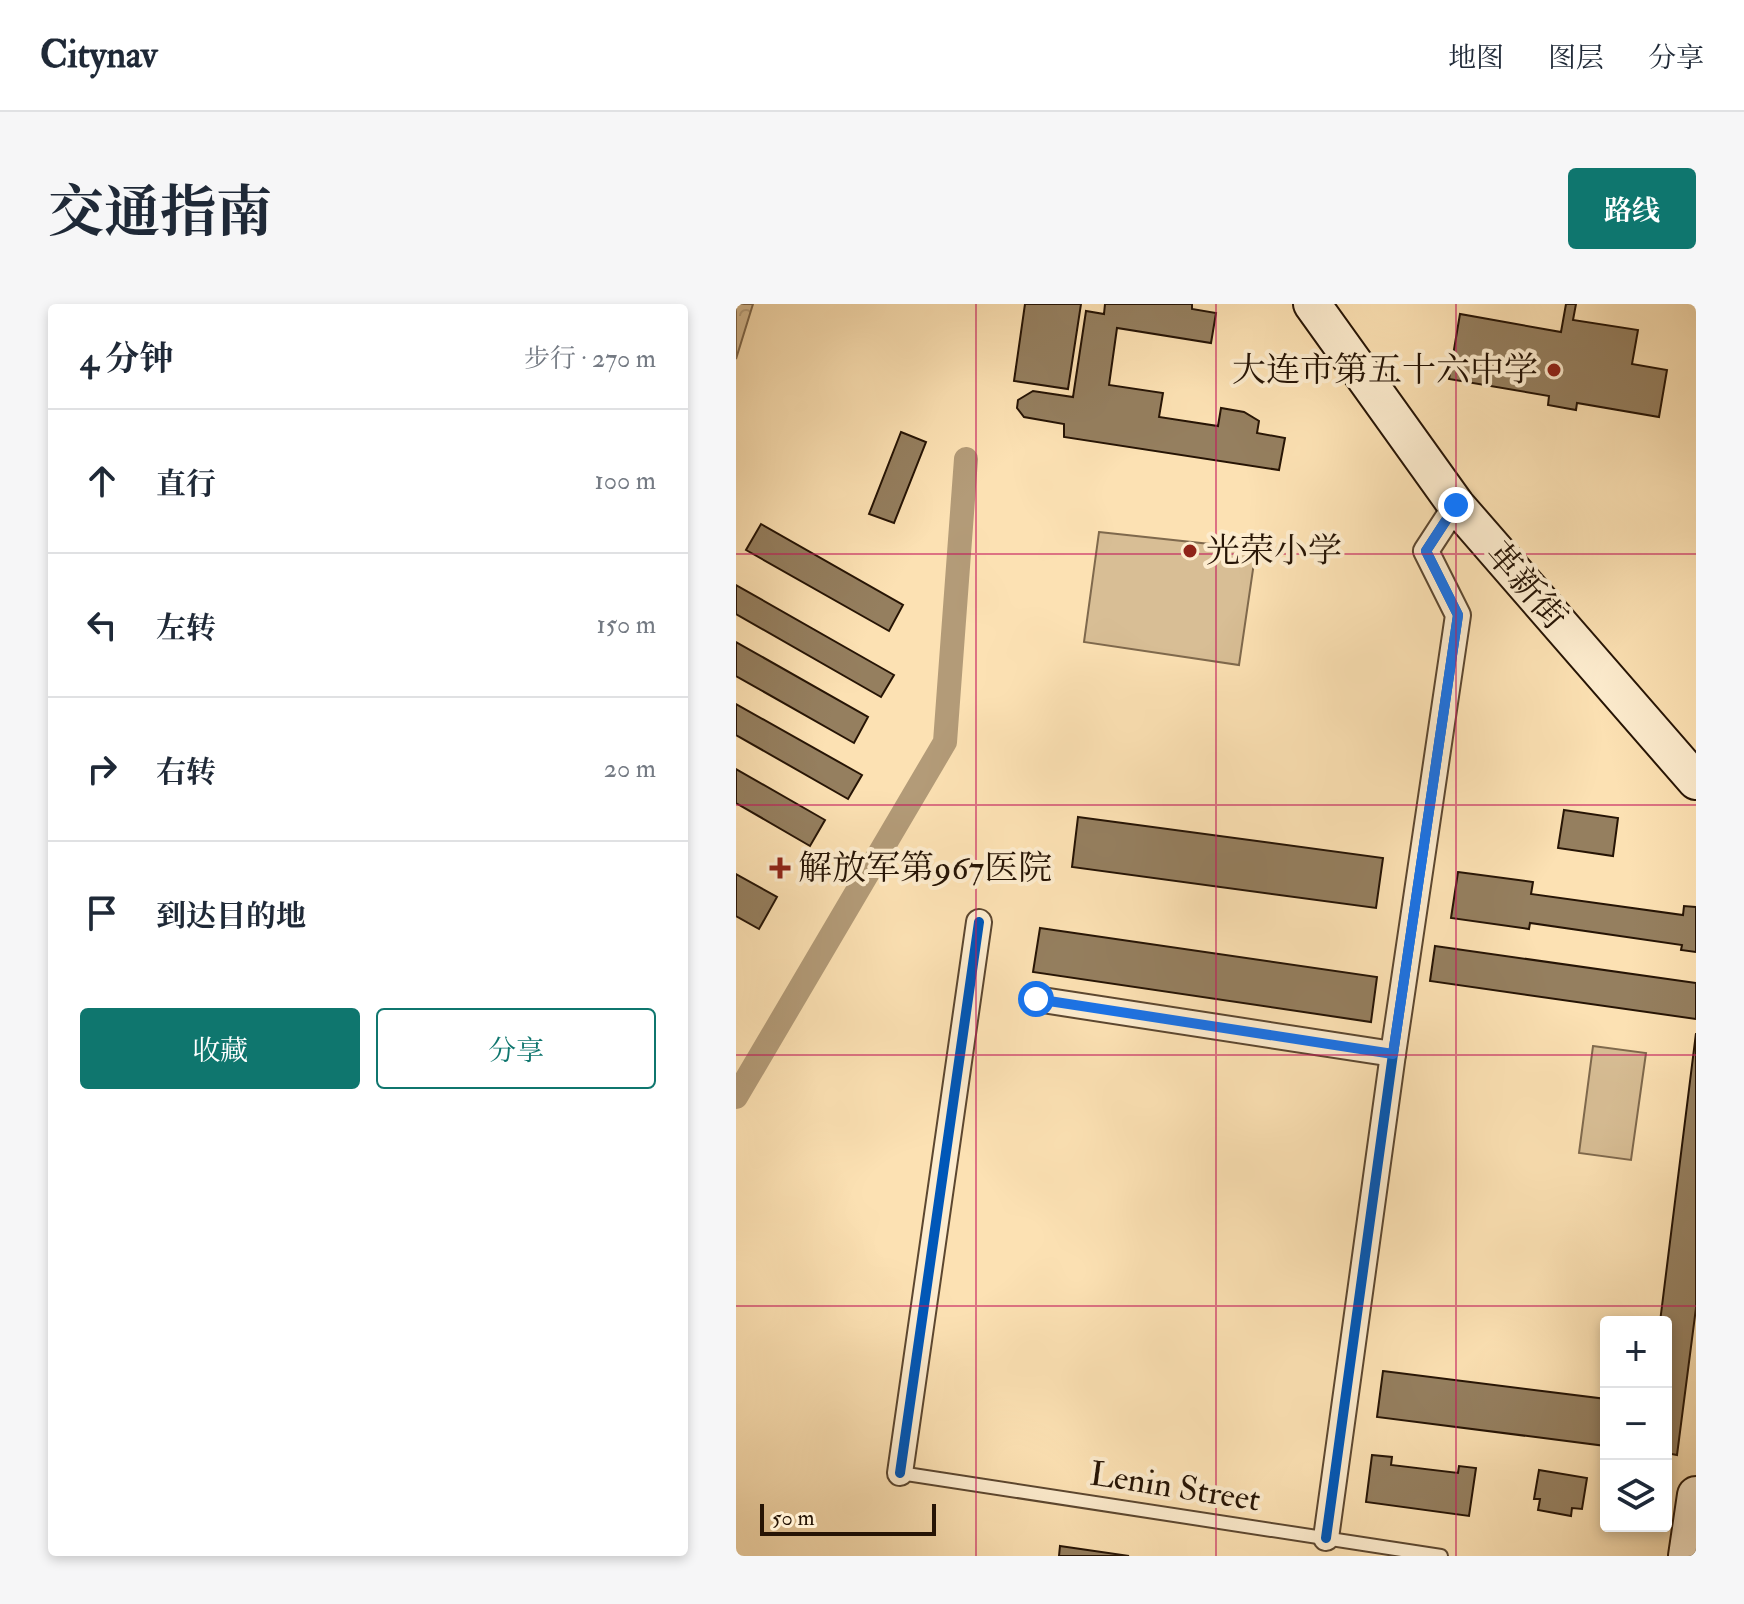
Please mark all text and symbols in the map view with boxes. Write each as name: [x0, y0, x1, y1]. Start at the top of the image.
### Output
text: Citynav: [40, 31, 157, 79]
text: 地图: [1448, 41, 1504, 76]
text: 图层: [1548, 41, 1604, 76]
text: 分享: [1648, 41, 1704, 76]
button: 路线: [1568, 168, 1696, 249]
text: 交通指南: [48, 178, 272, 249]
text: 4 分钟: [80, 338, 173, 381]
text: 步行 · 270 m: [524, 343, 656, 375]
place label: 大连市第五十六中学: [1232, 349, 1538, 392]
marker: 大连市第五十六中学: [1545, 361, 1563, 379]
icon: ahead: [80, 459, 124, 503]
text: 100 m: [595, 465, 656, 497]
text: 直行: [156, 466, 216, 503]
route end: [1438, 487, 1474, 523]
place label: 光荣小学: [1206, 530, 1342, 573]
street label: 革新街: [1476, 533, 1576, 639]
marker: 光荣小学: [1181, 542, 1199, 560]
icon: left: [80, 603, 124, 647]
text: 150 m: [597, 609, 656, 641]
text: 左转: [156, 610, 216, 647]
icon: right: [80, 747, 124, 791]
text: 20 m: [604, 753, 656, 785]
text: 右转: [156, 754, 216, 791]
place label: 解放军第967医院: [798, 847, 1052, 890]
marker: 解放军第967医院: [769, 857, 791, 879]
icon: arrive: [80, 891, 124, 935]
text: 到达目的地: [156, 898, 306, 935]
route start: [1018, 981, 1054, 1017]
button: 收藏: [80, 1008, 360, 1089]
button: 分享: [376, 1008, 656, 1089]
map controls: [1600, 1316, 1672, 1532]
button: +: [1600, 1316, 1672, 1388]
button: −: [1600, 1388, 1672, 1460]
street label: Lenin Street: [1087, 1452, 1263, 1522]
button: layers: [1600, 1460, 1672, 1532]
scale bar: [760, 1500, 936, 1536]
text: 50 m: [772, 1504, 814, 1532]

